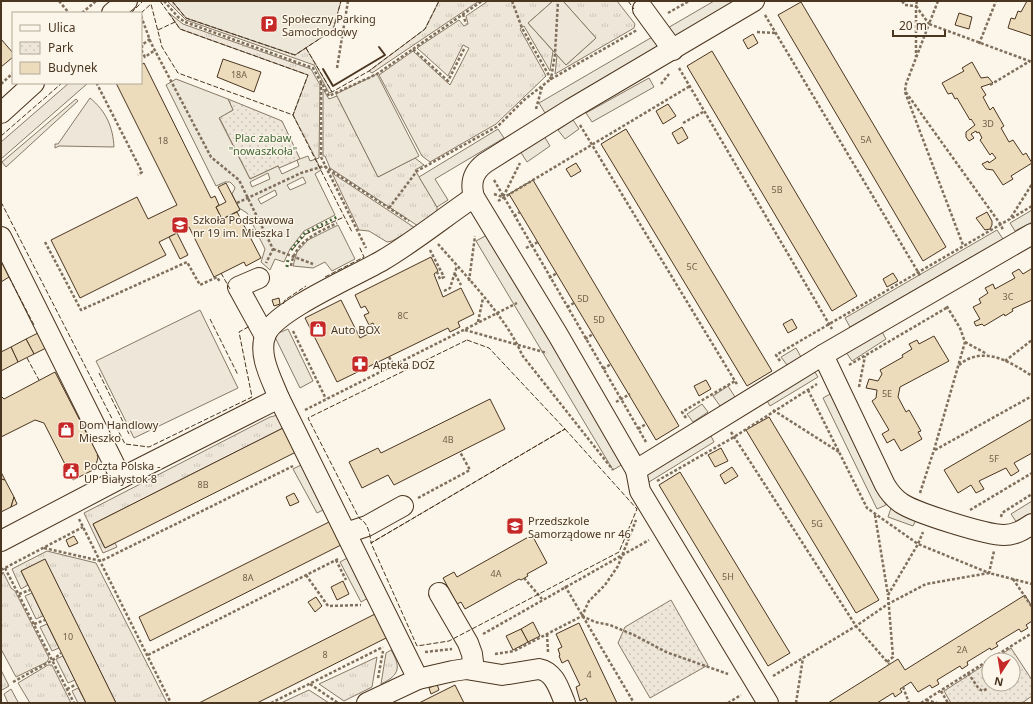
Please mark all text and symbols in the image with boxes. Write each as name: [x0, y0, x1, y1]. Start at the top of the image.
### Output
place label: Społeczny Parking Samochodowy: [282, 11, 376, 39]
legend: [12, 12, 142, 84]
scale bar: [893, 12, 945, 38]
parking icon: Społeczny Parking Samochodowy: [259, 14, 279, 34]
text: 20 m: [899, 17, 927, 34]
text: Ulica: [48, 19, 75, 36]
text: Park: [48, 39, 74, 56]
text: Budynek: [48, 59, 98, 76]
house number: 18A: [231, 68, 247, 81]
house number: 3D: [982, 117, 994, 130]
park label: Plac zabaw "nowaszkoła": [229, 130, 297, 158]
house number: 5A: [861, 133, 872, 146]
house number: 18: [158, 134, 168, 147]
house number: 5B: [772, 183, 783, 196]
place label: Szkoła Podstawowa nr 19 im. Mieszka I: [193, 212, 294, 240]
school or university icon: Szkoła Podstawowa nr 19 im. Mieszka I: [170, 215, 190, 235]
house number: 5C: [687, 260, 698, 273]
house number: 3C: [1003, 290, 1014, 303]
house number: 5D: [577, 292, 589, 305]
house number: 8C: [398, 309, 409, 322]
house number: 5D: [593, 313, 605, 326]
shop icon: Auto BOX: [308, 319, 328, 339]
place label: Auto BOX: [331, 322, 381, 337]
pharmacy icon: Apteka DOZ: [350, 354, 370, 374]
place label: Apteka DOZ: [373, 357, 435, 372]
house number: 5E: [882, 387, 892, 400]
place label: Dom Handlowy Mieszko: [79, 417, 159, 445]
shop icon: Dom Handlowy Mieszko: [56, 420, 76, 440]
house number: 4B: [443, 433, 454, 446]
house number: 5F: [989, 452, 999, 465]
place label: Poczta Polska - UP Białystok 8: [84, 458, 161, 486]
public building icon: Poczta Polska - UP Białystok 8: [61, 461, 81, 481]
house number: 8B: [198, 478, 209, 491]
place label: Przedszkole Samorządowe nr 46: [528, 513, 631, 541]
school or university icon: Przedszkole Samorządowe nr 46: [505, 516, 525, 536]
house number: 5G: [811, 517, 823, 530]
house number: 4A: [491, 567, 502, 580]
house number: 5H: [722, 570, 734, 583]
house number: 8A: [243, 571, 254, 584]
house number: 10: [63, 630, 73, 643]
house number: 2A: [957, 643, 968, 656]
house number: 8: [322, 648, 328, 661]
north arrow: [981, 652, 1021, 692]
house number: 4: [586, 668, 592, 681]
text: N: [993, 674, 1005, 691]

